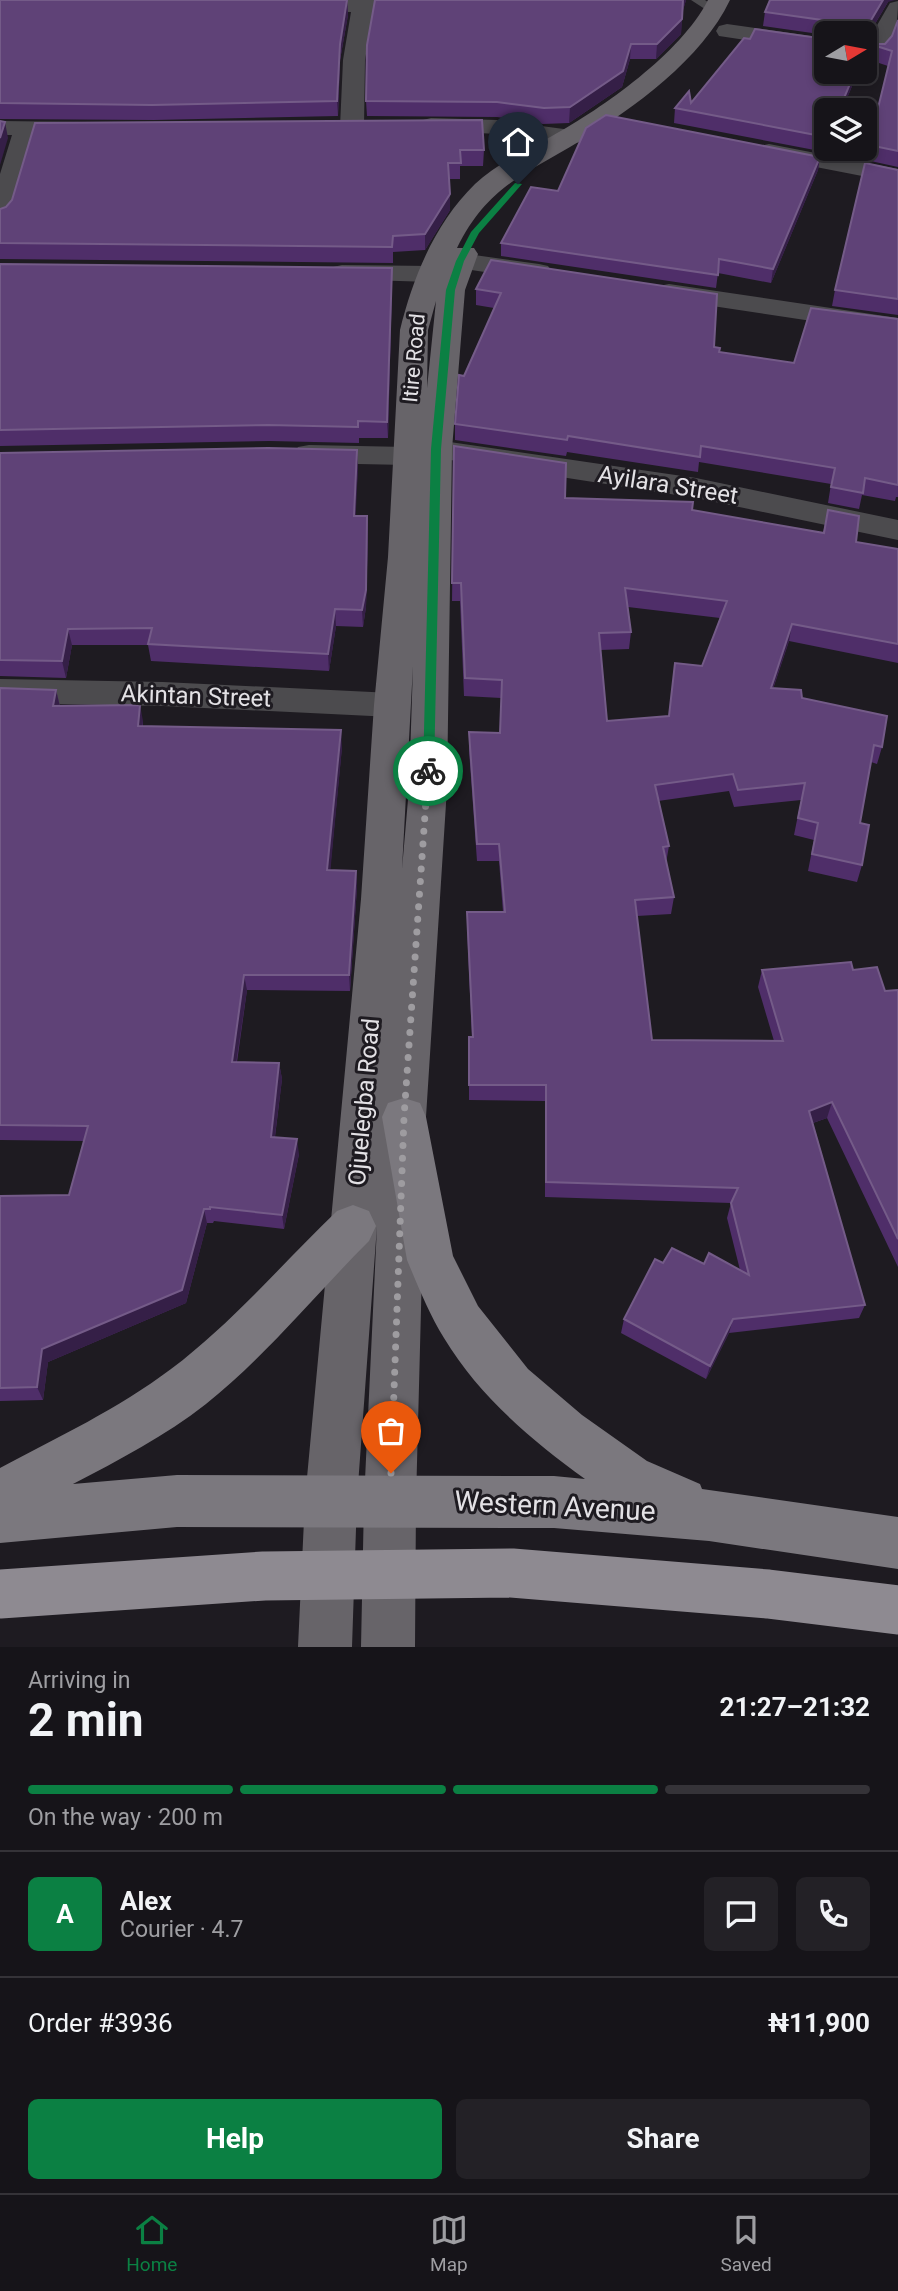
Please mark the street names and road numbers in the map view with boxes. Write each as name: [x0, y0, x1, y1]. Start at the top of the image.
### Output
street label: Itire Road: [398, 313, 430, 403]
street label: Ayilara Street: [596, 460, 740, 510]
street label: Akintan Street: [120, 679, 272, 713]
street label: Ojuelegba Road: [343, 1017, 385, 1187]
street label: Western Avenue: [454, 1484, 656, 1528]

